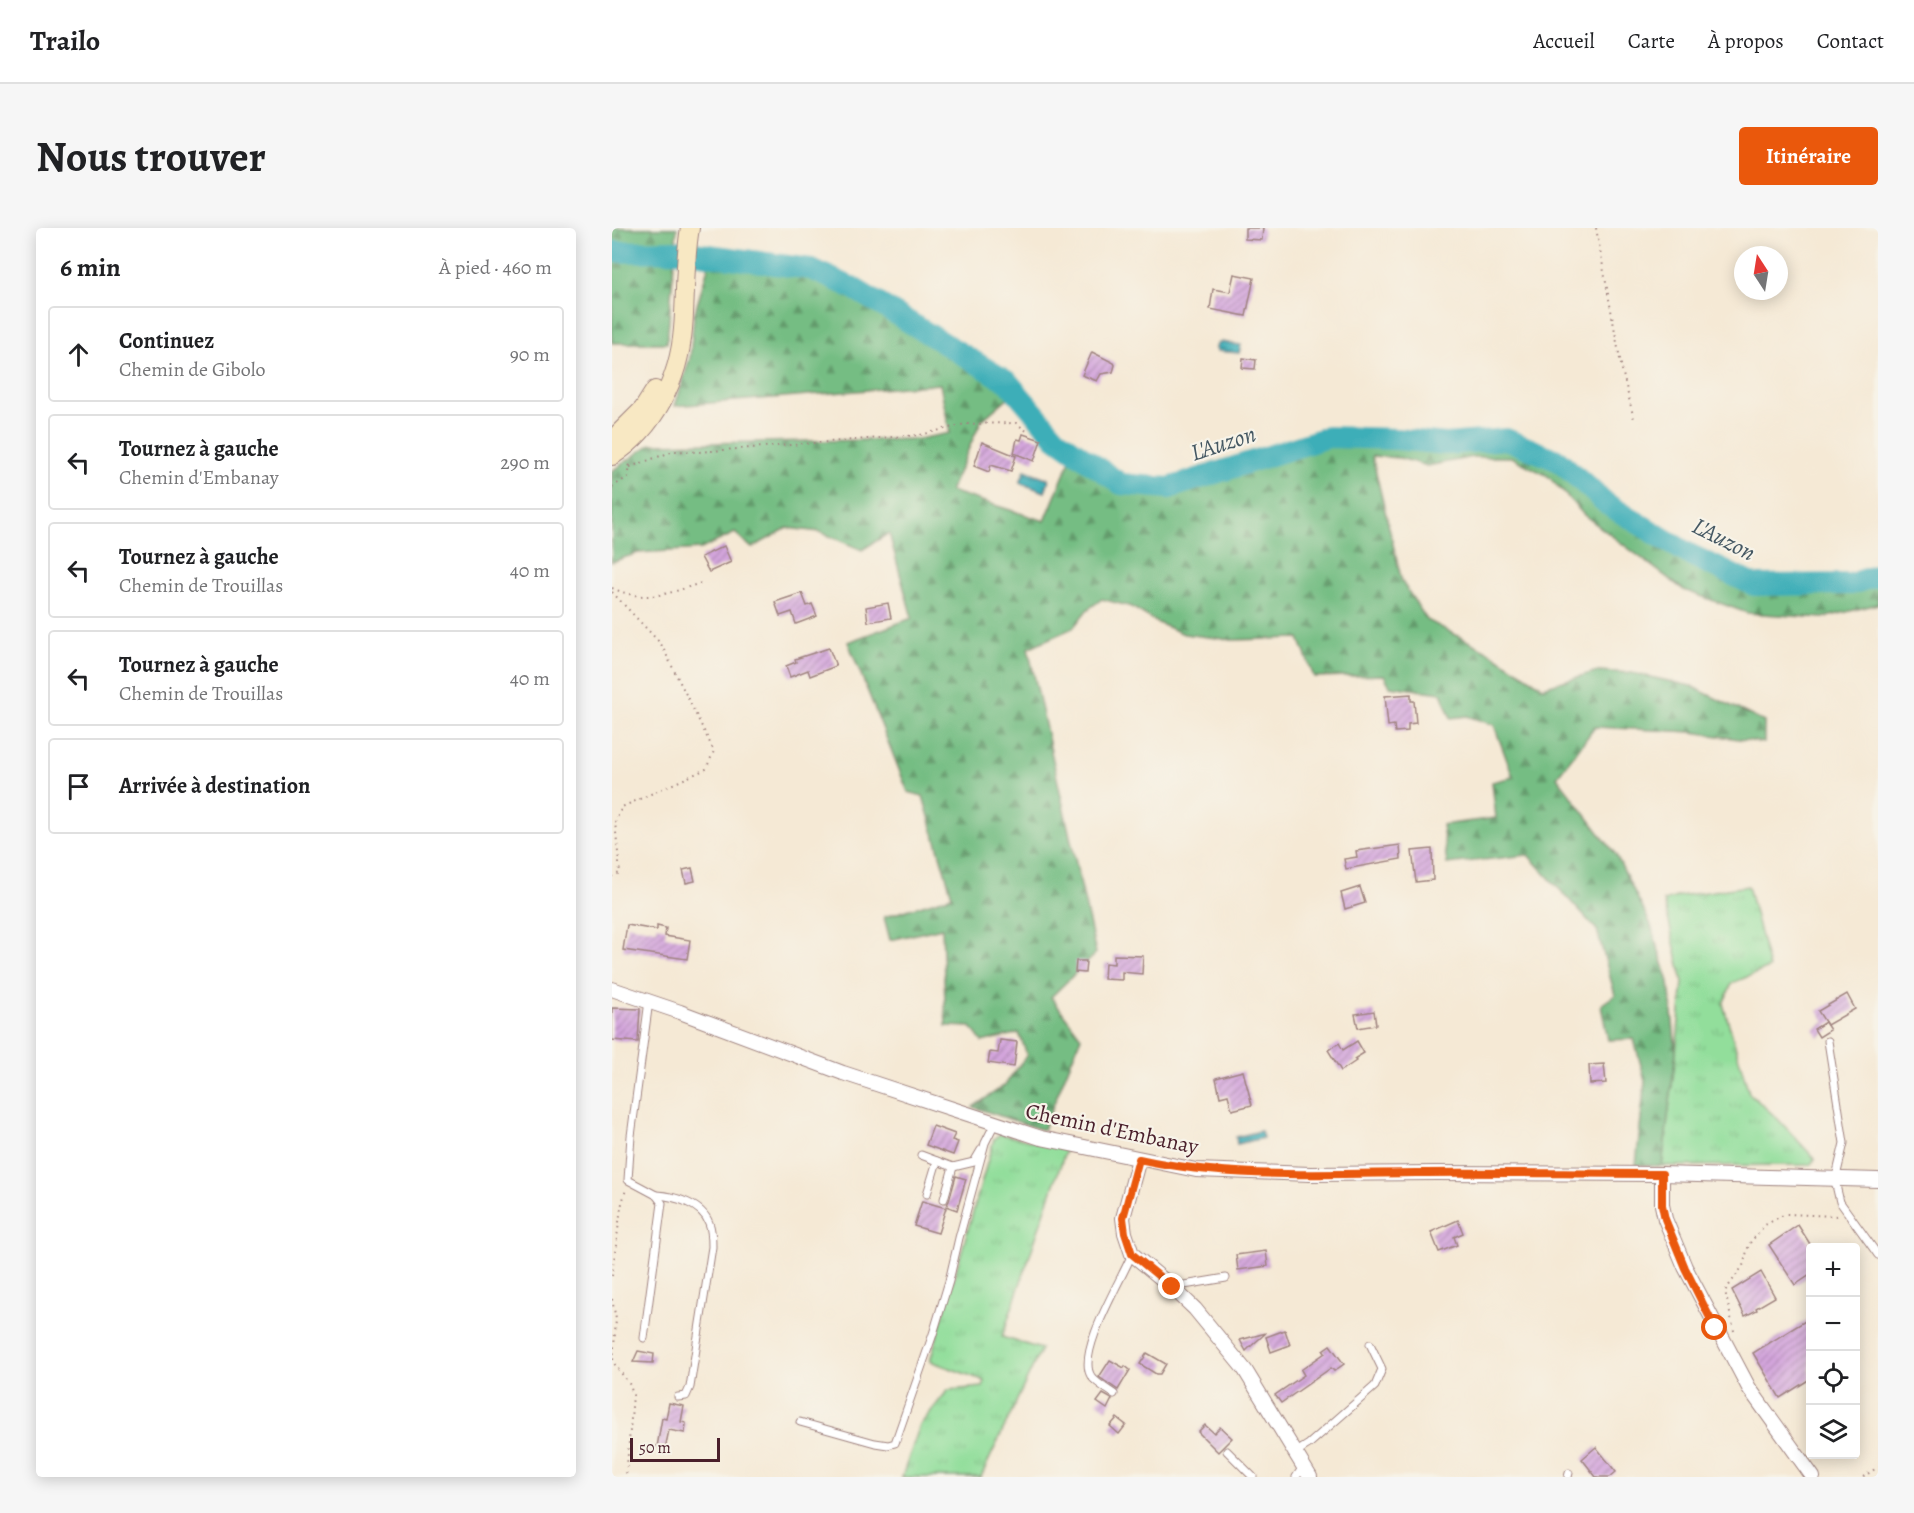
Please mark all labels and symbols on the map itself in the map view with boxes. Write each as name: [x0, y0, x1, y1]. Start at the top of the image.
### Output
north arrow: [1734, 246, 1788, 300]
water label: L'Auzon: [1186, 417, 1260, 469]
water label: L'Auzon: [1687, 510, 1761, 568]
street label: Chemin d'Embanay: [1023, 1096, 1201, 1162]
route end: [1158, 1273, 1184, 1299]
route start: [1701, 1314, 1727, 1340]
scale bar: [630, 1435, 720, 1462]

